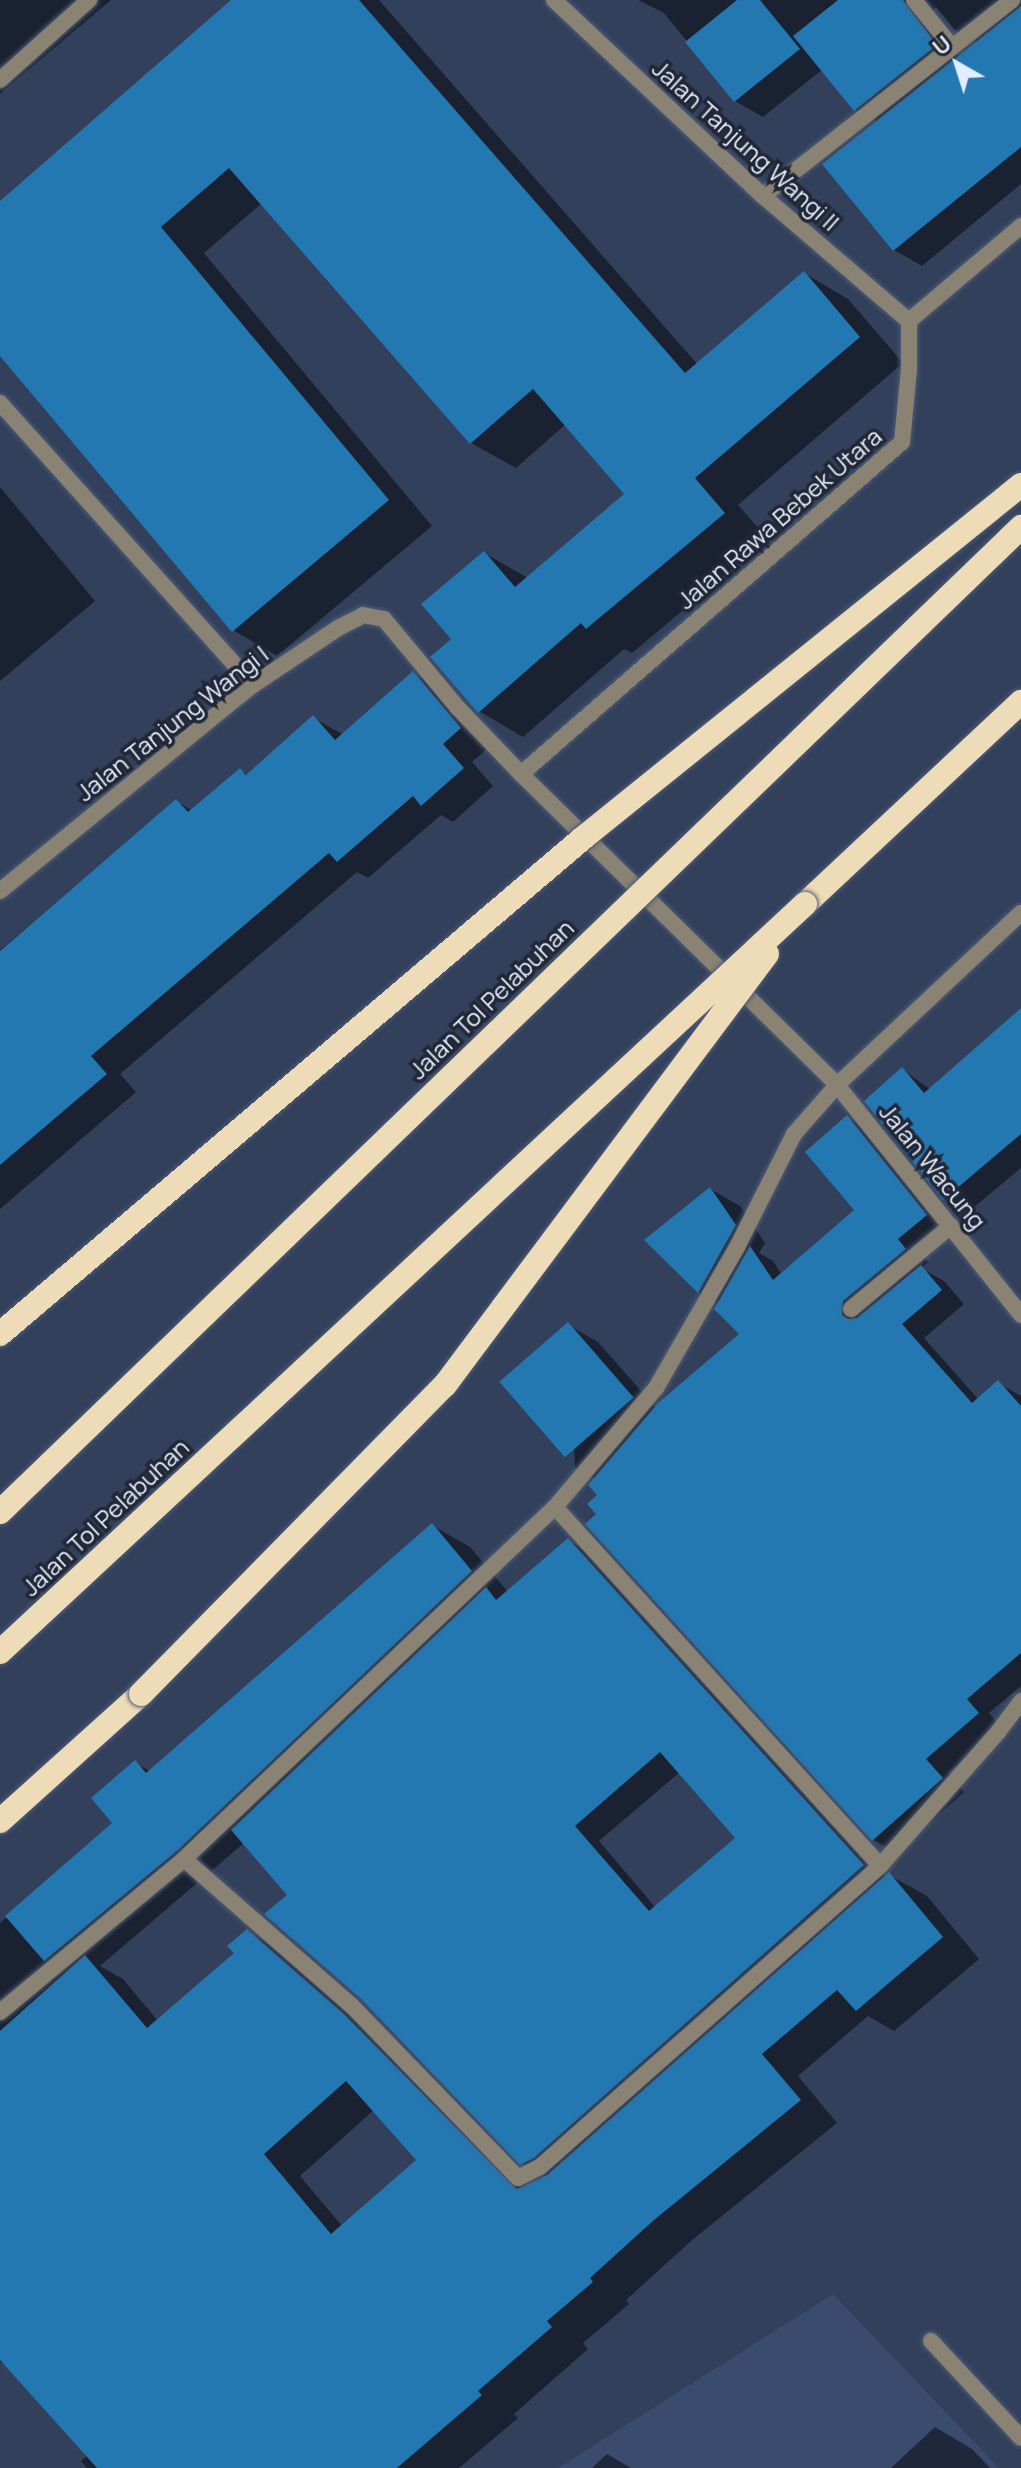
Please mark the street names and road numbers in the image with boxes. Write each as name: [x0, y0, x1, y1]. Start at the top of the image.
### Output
street label: Jalan Tanjung Wangi II: [647, 54, 845, 236]
street label: Jalan Rawa Bebek Utara: [671, 421, 887, 615]
street label: Jalan Tanjung Wangi I: [70, 639, 274, 807]
street label: Jalan Tol Pelabuhan: [403, 913, 579, 1085]
street label: Jalan Wacung: [874, 1097, 992, 1235]
street label: Jalan Tol Pelabuhan: [16, 1432, 194, 1602]

